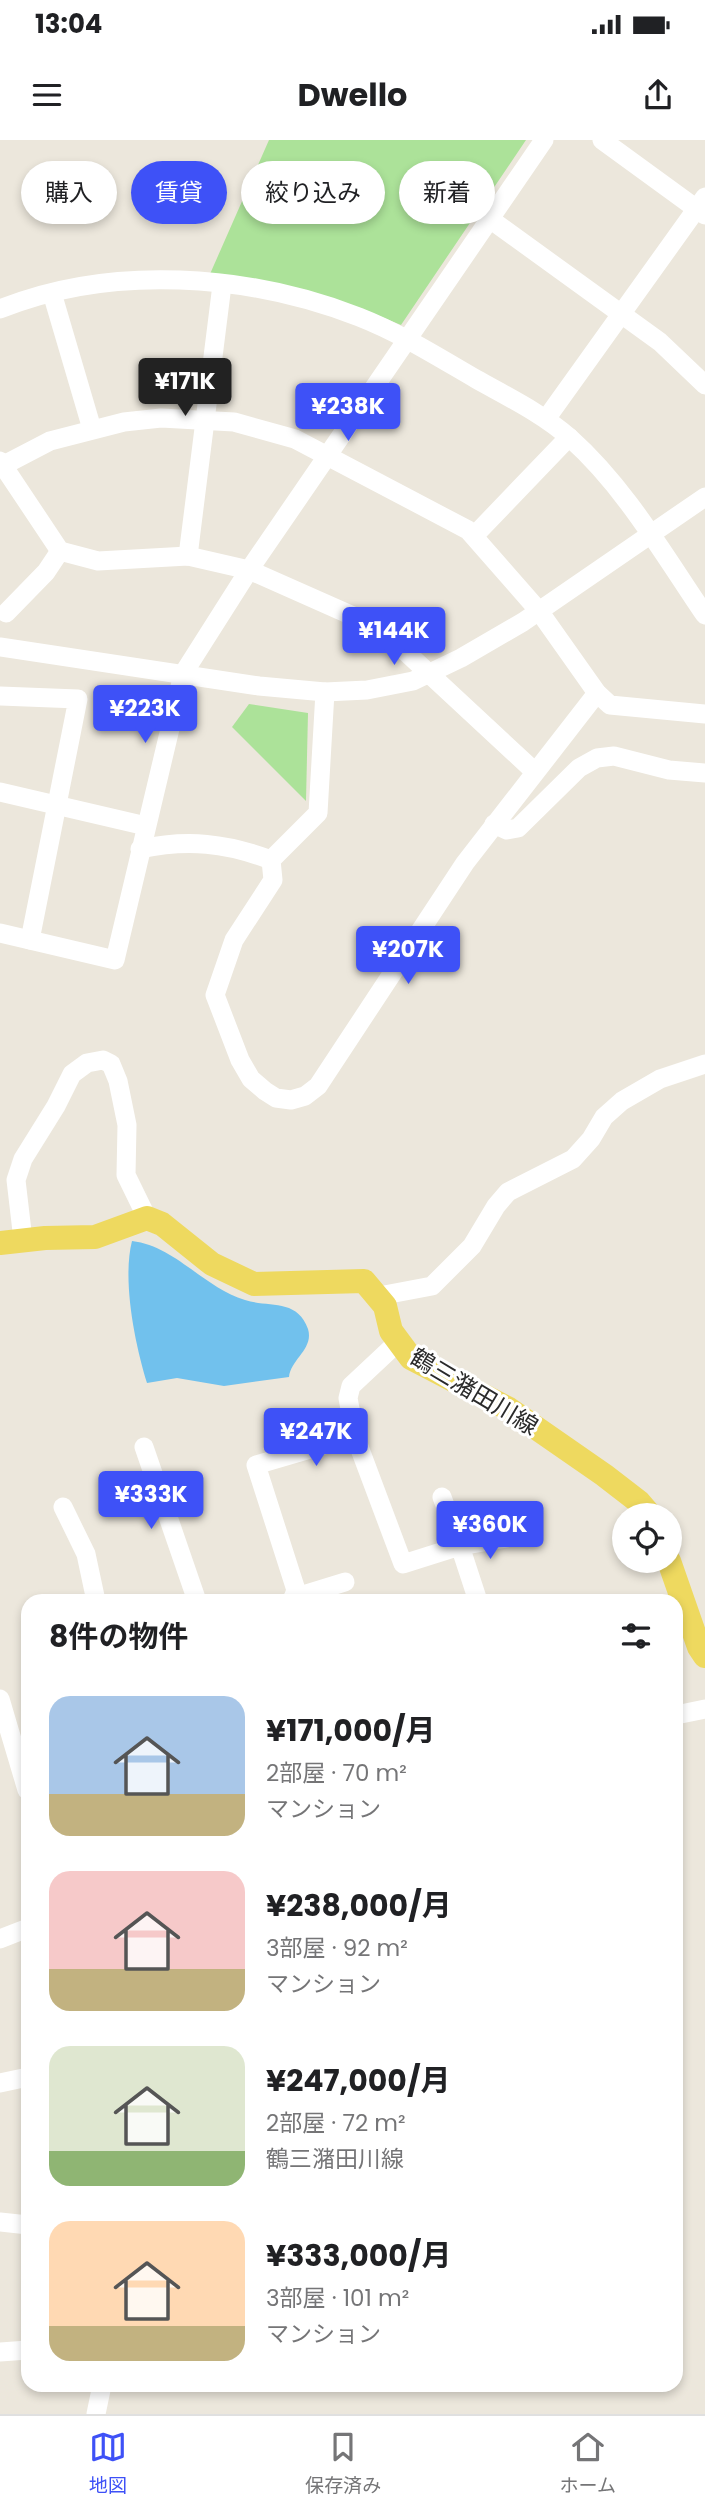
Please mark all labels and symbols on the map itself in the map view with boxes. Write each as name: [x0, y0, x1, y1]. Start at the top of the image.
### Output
pin: ¥171K: [136, 358, 234, 418]
pin: ¥238K: [299, 384, 397, 443]
pin: ¥144K: [345, 608, 443, 667]
pin: ¥223K: [96, 686, 194, 745]
pin: ¥207K: [359, 926, 457, 986]
street label: 鶴三潴田川線: [404, 1340, 544, 1443]
pin: ¥247K: [267, 1408, 365, 1468]
pin: ¥333K: [102, 1472, 200, 1531]
pin: ¥360K: [441, 1502, 539, 1561]

